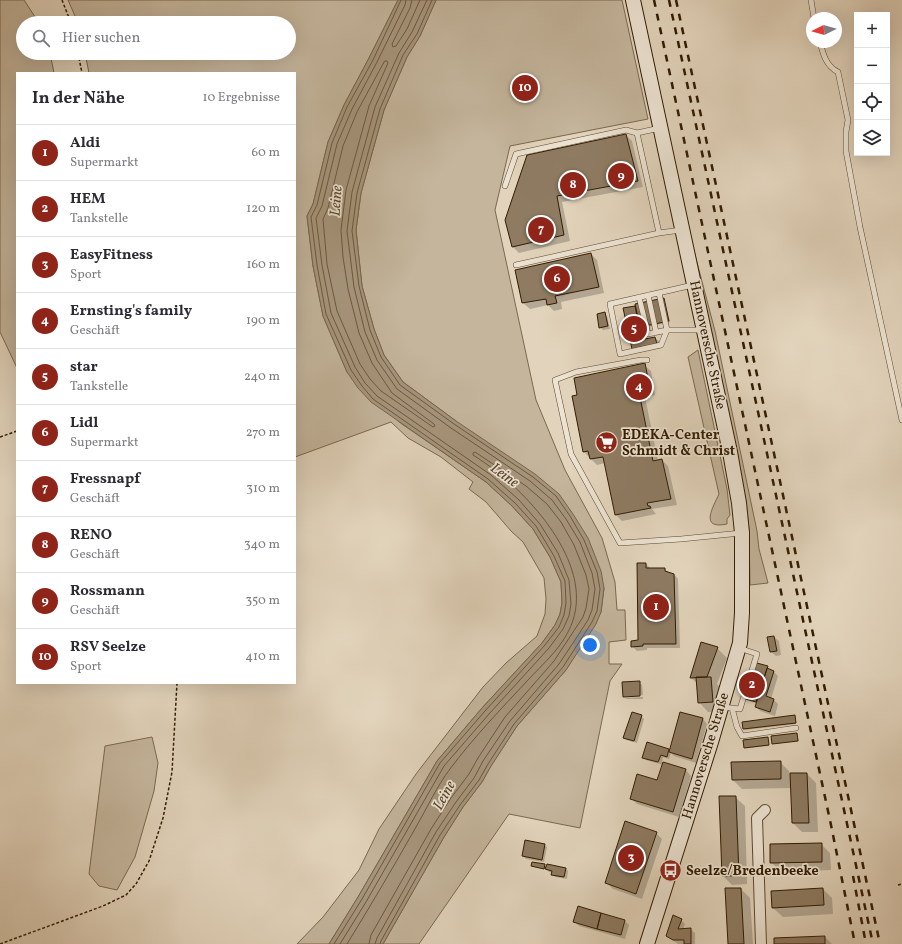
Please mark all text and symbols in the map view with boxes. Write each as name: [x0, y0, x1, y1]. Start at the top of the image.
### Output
north arrow: [806, 12, 842, 48]
map controls: [854, 12, 890, 156]
button: +: [854, 12, 890, 48]
search box: [16, 16, 296, 60]
icon: search: [30, 27, 52, 49]
text: Hier suchen: [62, 28, 140, 49]
button: −: [854, 48, 890, 84]
pin: 10: [512, 73, 538, 103]
button: locate: [854, 84, 890, 120]
text: In der Nähe: [32, 87, 125, 110]
text: 10 Ergebnisse: [202, 89, 280, 107]
button: layers: [854, 120, 890, 156]
text: Aldi: [70, 133, 100, 154]
text: 1: [42, 144, 48, 162]
text: 60 m: [252, 144, 280, 162]
text: Supermarkt: [70, 154, 139, 172]
pin: 9: [608, 161, 634, 191]
pin: 8: [560, 170, 586, 200]
water label: Leine: [325, 184, 349, 217]
text: HEM: [70, 189, 106, 210]
text: 2: [42, 200, 48, 218]
text: 120 m: [246, 200, 280, 218]
text: Tankstelle: [70, 210, 128, 228]
pin: 7: [528, 215, 554, 245]
text: EasyFitness: [70, 245, 153, 266]
text: 3: [42, 256, 48, 274]
text: 160 m: [246, 256, 280, 274]
pin: 6: [544, 264, 570, 294]
text: Sport: [70, 266, 102, 284]
street label: Hannoversche Straße: [684, 279, 730, 412]
text: Ernsting's family: [70, 301, 192, 322]
text: 4: [41, 312, 49, 330]
text: 190 m: [246, 312, 280, 330]
pin: 5: [621, 314, 647, 344]
text: Geschäft: [70, 322, 120, 340]
text: star: [70, 357, 98, 378]
text: 5: [42, 368, 48, 386]
text: 240 m: [244, 368, 280, 386]
pin: 4: [626, 372, 652, 402]
text: Tankstelle: [70, 378, 128, 396]
text: Lidl: [70, 413, 98, 434]
text: 6: [41, 424, 49, 442]
text: 270 m: [246, 424, 280, 442]
place label: EDEKA-Center Schmidt & Christ: [622, 426, 735, 461]
supermarket icon: EDEKA-Center Schmidt & Christ: [594, 430, 620, 456]
text: Supermarkt: [70, 434, 139, 452]
water label: Leine: [485, 459, 523, 494]
text: Fressnapf: [70, 469, 140, 490]
text: 7: [42, 480, 48, 498]
text: 310 m: [246, 480, 280, 498]
text: Geschäft: [70, 490, 120, 508]
text: RENO: [70, 525, 112, 546]
text: 8: [41, 536, 49, 554]
text: 340 m: [244, 536, 280, 554]
text: Geschäft: [70, 546, 120, 564]
text: Rossmann: [70, 581, 145, 602]
text: 9: [41, 592, 49, 610]
text: 350 m: [245, 592, 280, 610]
pin: 1: [643, 592, 669, 622]
text: Geschäft: [70, 602, 120, 620]
your location: [580, 635, 600, 655]
text: RSV Seelze: [70, 637, 146, 658]
text: 10: [38, 648, 52, 666]
text: 410 m: [245, 648, 280, 666]
text: Sport: [70, 658, 102, 676]
pin: 2: [739, 670, 765, 700]
street label: Hannoversche Straße: [678, 690, 734, 822]
water label: Leine: [428, 777, 462, 814]
pin: 3: [618, 843, 644, 873]
bus stop icon: Seelze/Bredenbeeke: [658, 858, 684, 884]
place label: Seelze/Bredenbeeke: [686, 862, 819, 881]

